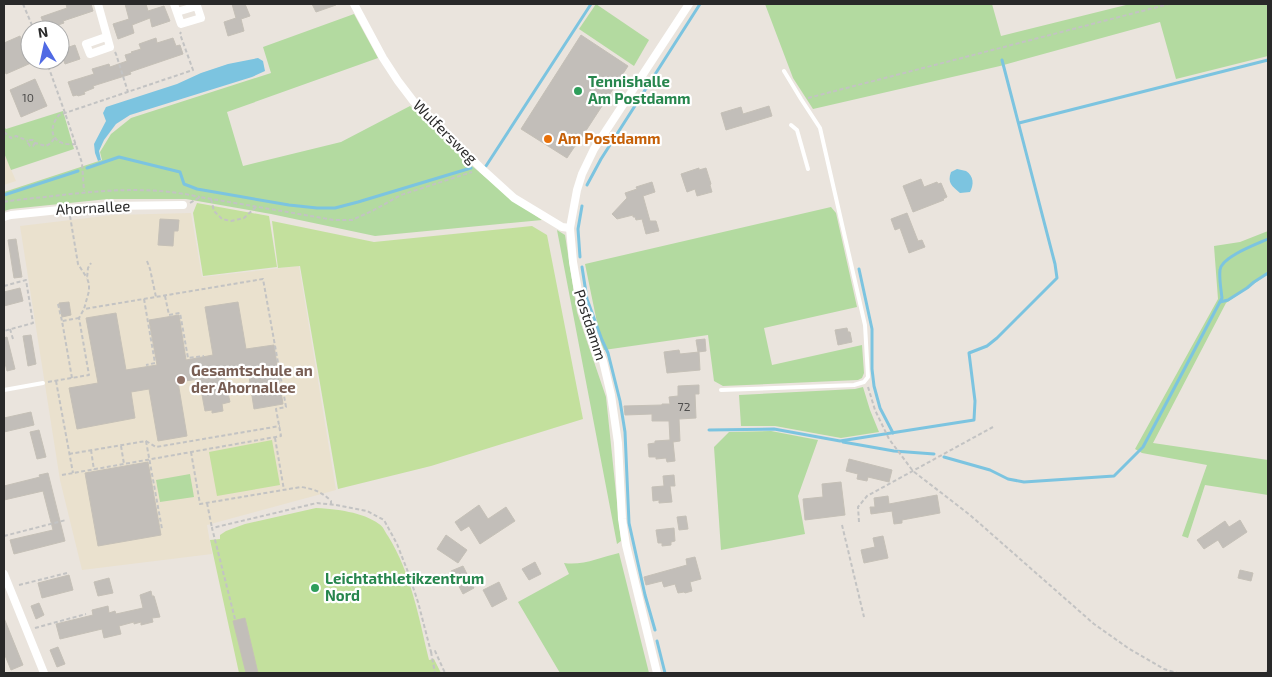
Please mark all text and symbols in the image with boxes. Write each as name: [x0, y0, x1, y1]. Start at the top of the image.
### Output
north arrow: [20, 20, 70, 70]
text: N: [37, 22, 49, 41]
place label: Tennishalle Am Postdamm: [588, 72, 690, 107]
marker: Tennishalle Am Postdamm: [572, 85, 584, 97]
house number: 10: [22, 90, 34, 104]
street label: Wulfersweg: [410, 96, 482, 167]
place label: Am Postdamm: [558, 129, 660, 147]
marker: Am Postdamm: [542, 133, 554, 145]
street label: Ahornallee: [55, 196, 131, 218]
street label: Postdamm: [571, 287, 611, 363]
place label: Gesamtschule an der Ahornallee: [191, 361, 313, 396]
marker: Gesamtschule an der Ahornallee: [175, 374, 187, 386]
house number: 72: [678, 399, 691, 413]
place label: Leichtathletikzentrum Nord: [325, 569, 484, 604]
marker: Leichtathletikzentrum Nord: [309, 582, 321, 594]

